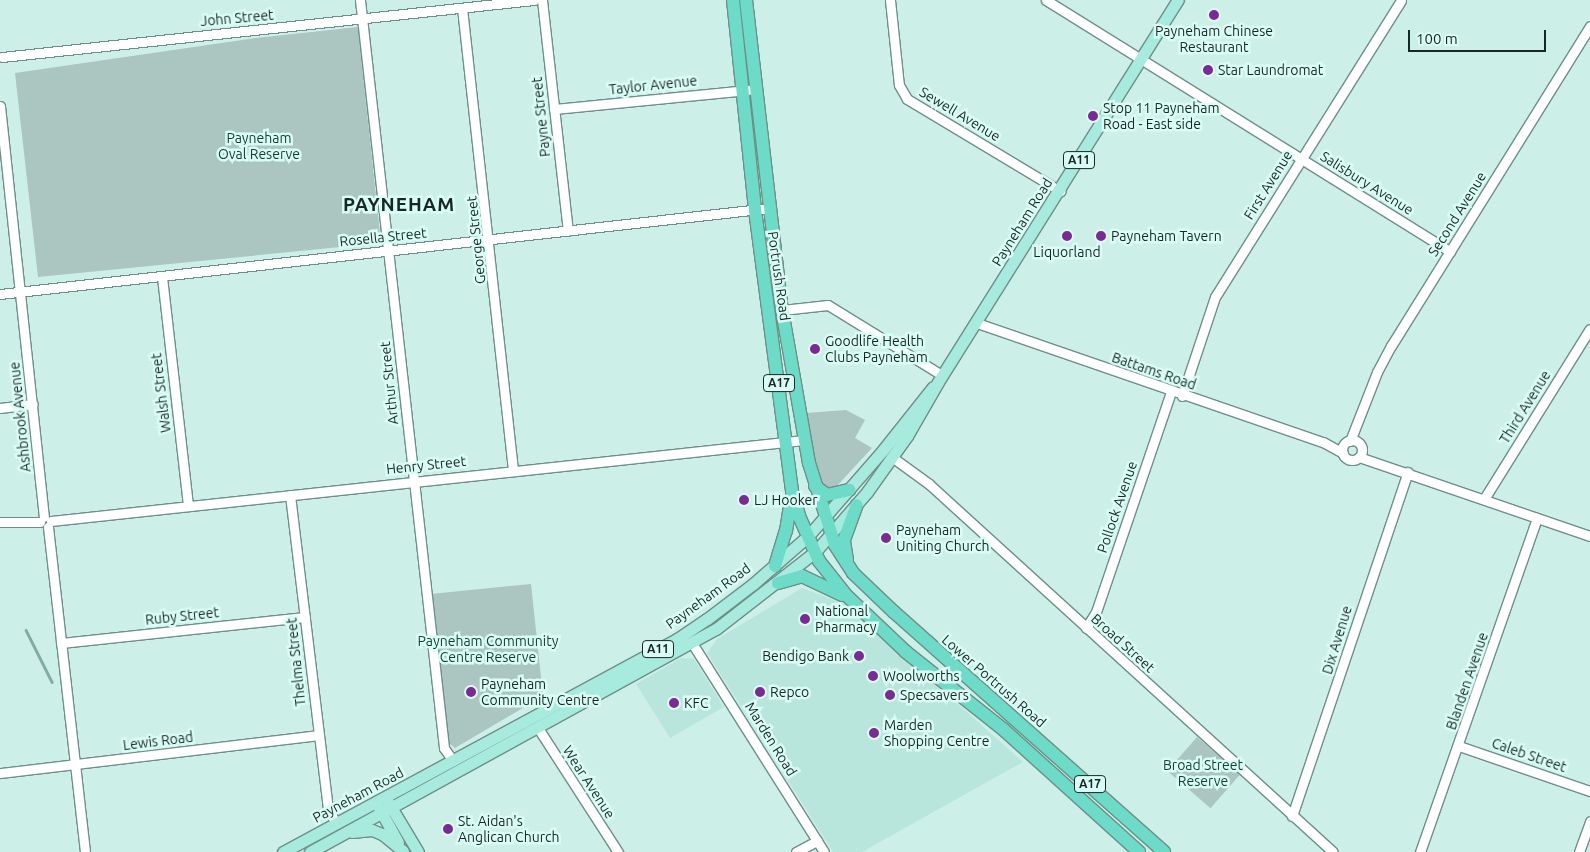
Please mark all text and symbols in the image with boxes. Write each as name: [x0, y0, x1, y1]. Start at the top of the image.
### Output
street label: John Street: [200, 6, 274, 30]
marker: Payneham Chinese Restaurant: [1208, 9, 1220, 21]
scale bar: [1410, 20, 1548, 52]
place label: Payneham Chinese Restaurant: [1155, 23, 1273, 56]
text: 100 m: [1416, 30, 1458, 47]
place label: Star Laundromat: [1218, 62, 1323, 78]
marker: Star Laundromat: [1202, 64, 1214, 76]
street label: Taylor Avenue: [608, 72, 698, 98]
street label: Payne Street: [528, 76, 554, 158]
street label: Sewell Avenue: [917, 83, 1003, 145]
place label: Stop 11 Payneham Road - East side: [1103, 100, 1220, 132]
marker: Stop 11 Payneham Road - East side: [1087, 110, 1099, 122]
park label: Payneham Oval Reserve: [218, 130, 300, 162]
street label: First Avenue: [1240, 147, 1296, 223]
street label: Salisbury Avenue: [1317, 148, 1417, 218]
road number: A11: [1063, 150, 1095, 170]
street label: Second Avenue: [1424, 169, 1490, 259]
street label: Payneham Road: [988, 175, 1056, 269]
district label: PAYNEHAM: [342, 194, 456, 216]
street label: George Street: [463, 195, 489, 285]
street label: Rosella Street: [339, 224, 427, 250]
place label: Payneham Tavern: [1111, 228, 1222, 244]
street label: Portrush Road: [764, 230, 794, 322]
marker: Liquorland: [1061, 230, 1073, 242]
marker: Payneham Tavern: [1095, 230, 1107, 242]
place label: Liquorland: [1033, 244, 1101, 260]
place label: Goodlife Health Clubs Payneham: [825, 333, 928, 366]
street label: Arthur Street: [376, 341, 402, 425]
marker: Goodlife Health Clubs Payneham: [809, 343, 821, 355]
street label: Battams Road: [1110, 349, 1198, 393]
street label: Walsh Street: [148, 352, 174, 434]
street label: Ashbrook Avenue: [6, 361, 34, 473]
street label: Third Avenue: [1496, 367, 1554, 447]
road number: A17: [763, 373, 795, 392]
street label: Henry Street: [385, 452, 467, 478]
street label: Pollock Avenue: [1093, 459, 1141, 555]
place label: LJ Hooker: [754, 492, 818, 508]
marker: LJ Hooker: [738, 494, 750, 506]
place label: Payneham Uniting Church: [896, 522, 989, 554]
marker: Payneham Uniting Church: [880, 532, 892, 544]
street label: Payneham Road: [662, 560, 754, 632]
place label: National Pharmacy: [815, 603, 877, 636]
street label: Ruby Street: [144, 604, 220, 628]
street label: Dix Avenue: [1319, 604, 1355, 676]
street label: Broad Street: [1088, 610, 1158, 676]
marker: National Pharmacy: [799, 613, 811, 625]
street label: Thelma Street: [283, 617, 309, 707]
street label: Blanden Avenue: [1442, 630, 1492, 732]
street label: Lower Portrush Road: [939, 631, 1049, 731]
park label: Payneham Community Centre Reserve: [418, 633, 558, 666]
road number: A11: [642, 640, 674, 659]
place label: Bendigo Bank: [762, 648, 849, 664]
marker: Bendigo Bank: [853, 650, 865, 662]
place label: Woolworths: [883, 668, 960, 684]
marker: Woolworths: [867, 670, 879, 682]
place label: Payneham Community Centre: [481, 676, 600, 709]
place label: Repco: [770, 684, 809, 700]
marker: Payneham Community Centre: [465, 686, 477, 698]
marker: Repco: [754, 686, 766, 698]
place label: Specsavers: [900, 687, 969, 703]
marker: Specsavers: [884, 689, 896, 701]
place label: KFC: [684, 695, 708, 711]
marker: KFC: [668, 697, 680, 709]
street label: Marden Road: [742, 699, 800, 779]
place label: Marden Shopping Centre: [884, 717, 989, 750]
marker: Marden Shopping Centre: [868, 727, 880, 739]
street label: Lewis Road: [122, 728, 194, 754]
street label: Caleb Street: [1490, 734, 1568, 776]
street label: Wear Avenue: [559, 742, 619, 822]
park label: Broad Street Reserve: [1163, 757, 1243, 790]
street label: Payneham Road: [310, 764, 406, 826]
road number: A17: [1074, 774, 1106, 794]
place label: St. Aidan's Anglican Church: [458, 813, 559, 846]
marker: St. Aidan's Anglican Church: [442, 823, 454, 835]

